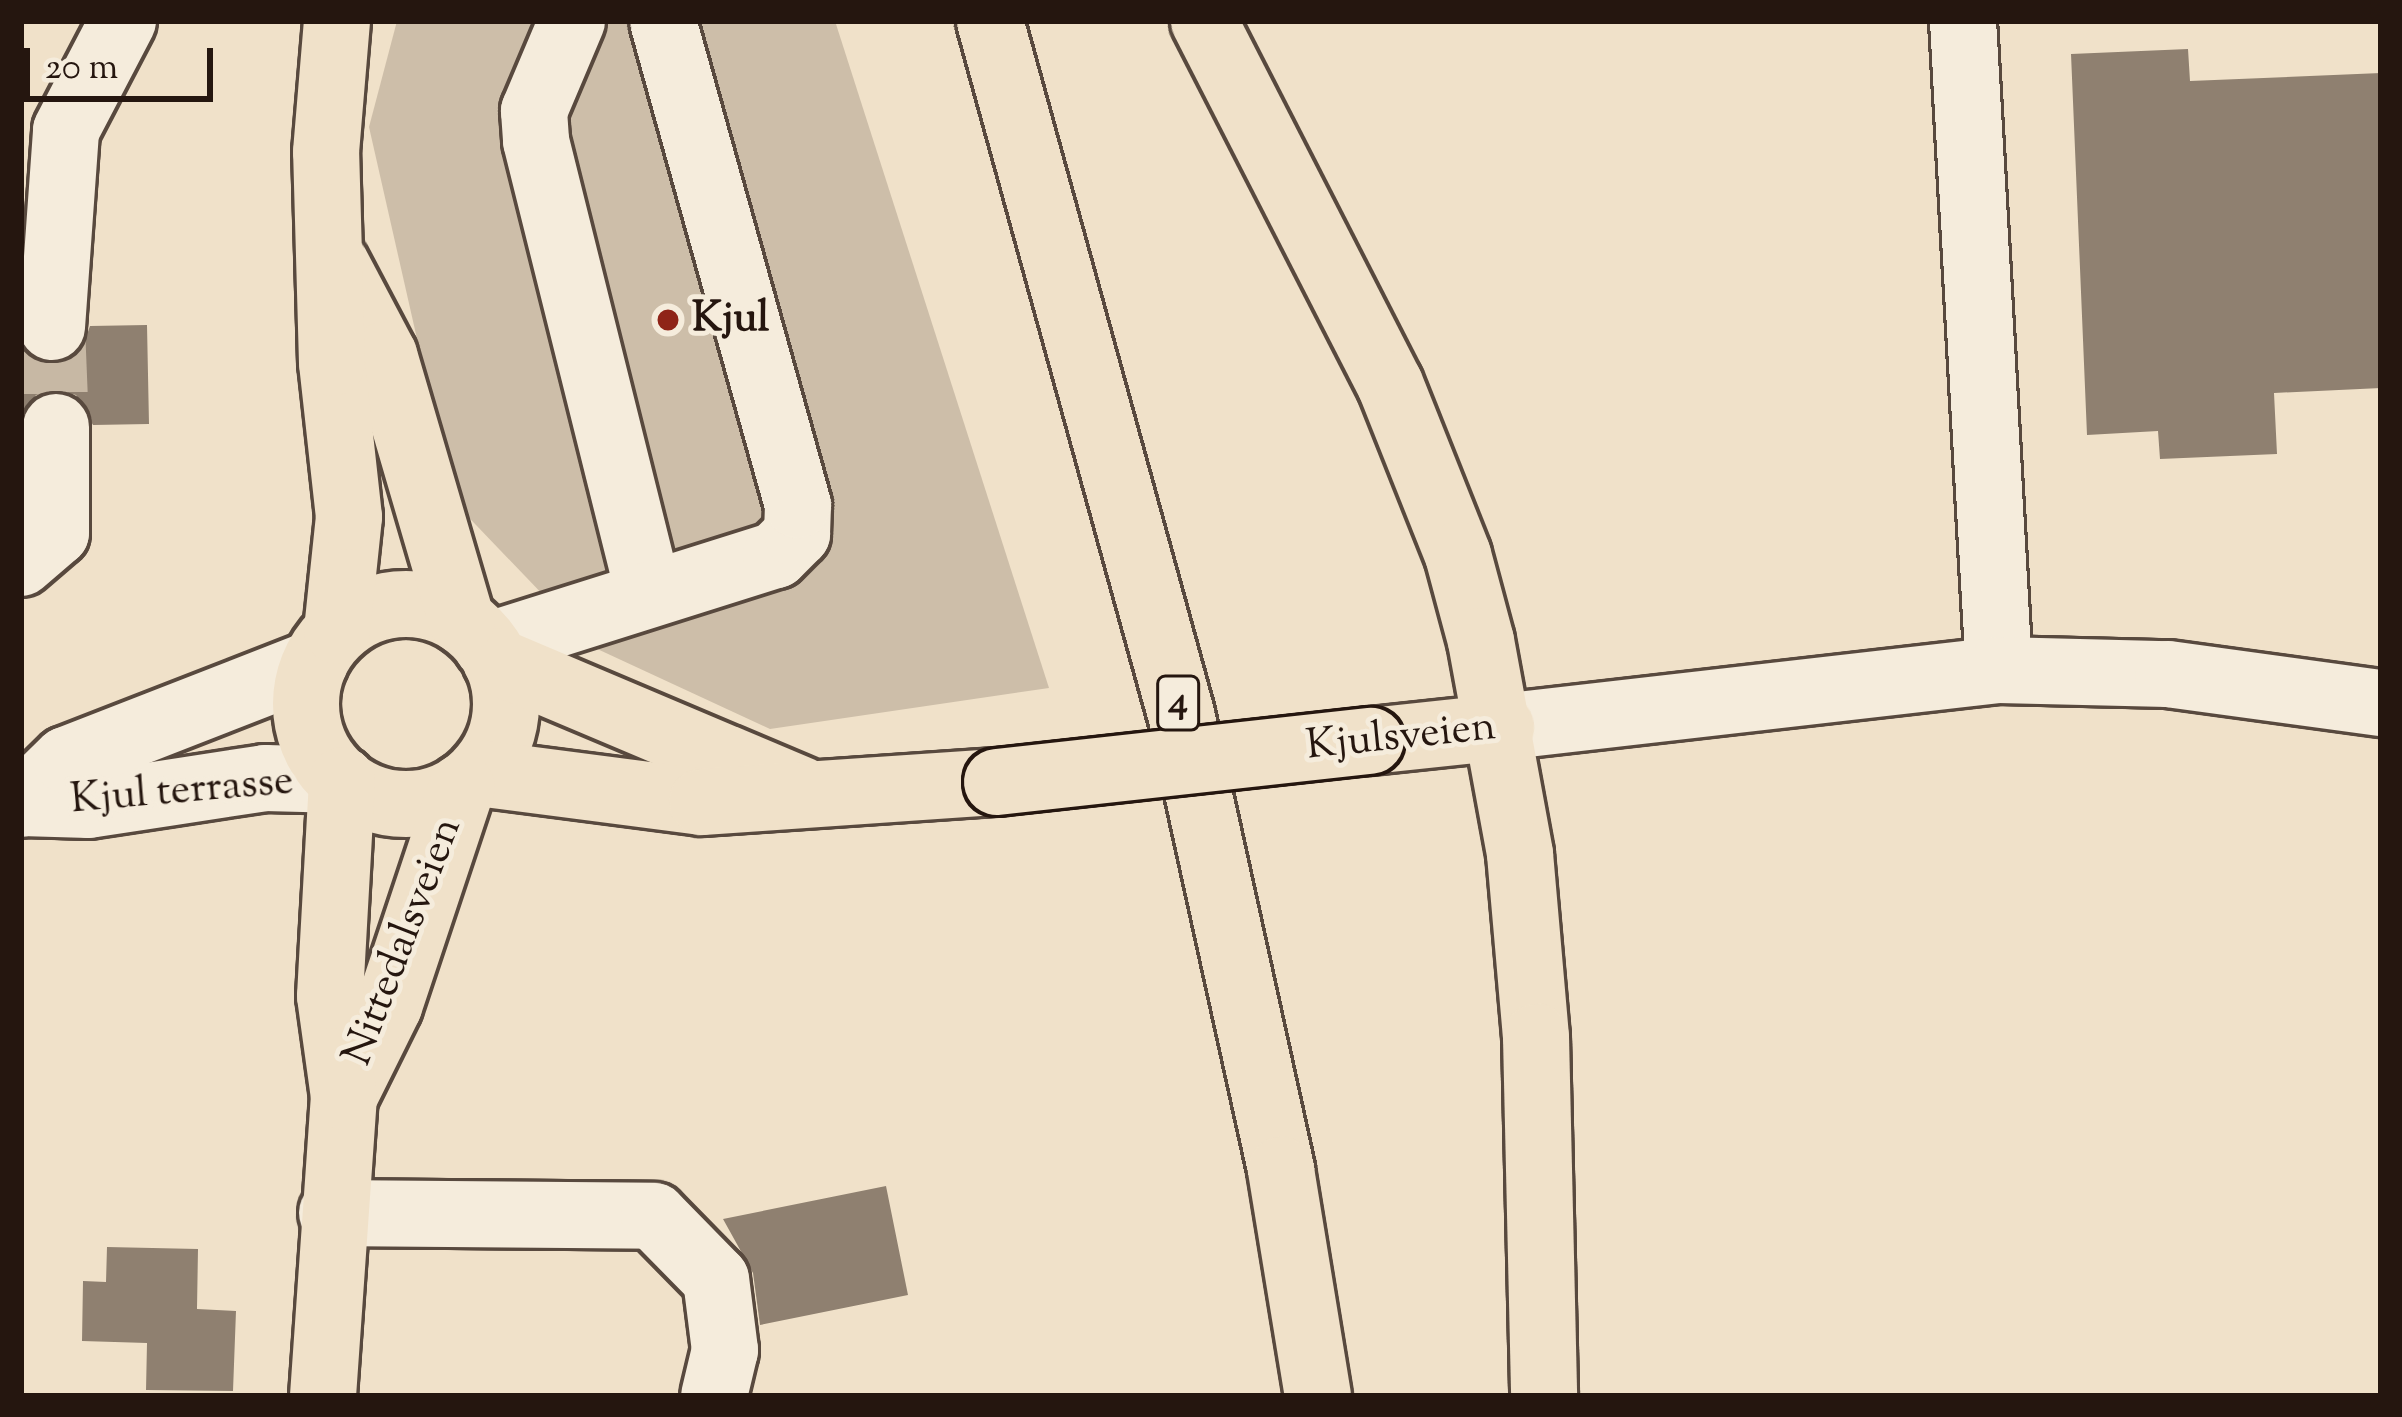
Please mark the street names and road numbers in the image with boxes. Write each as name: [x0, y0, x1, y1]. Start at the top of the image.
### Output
road number: 4: [1154, 670, 1202, 736]
street label: Kjulsveien: [1304, 703, 1498, 773]
street label: Kjul terrasse: [68, 757, 296, 827]
street label: Nittedalsveien: [334, 811, 474, 1073]

